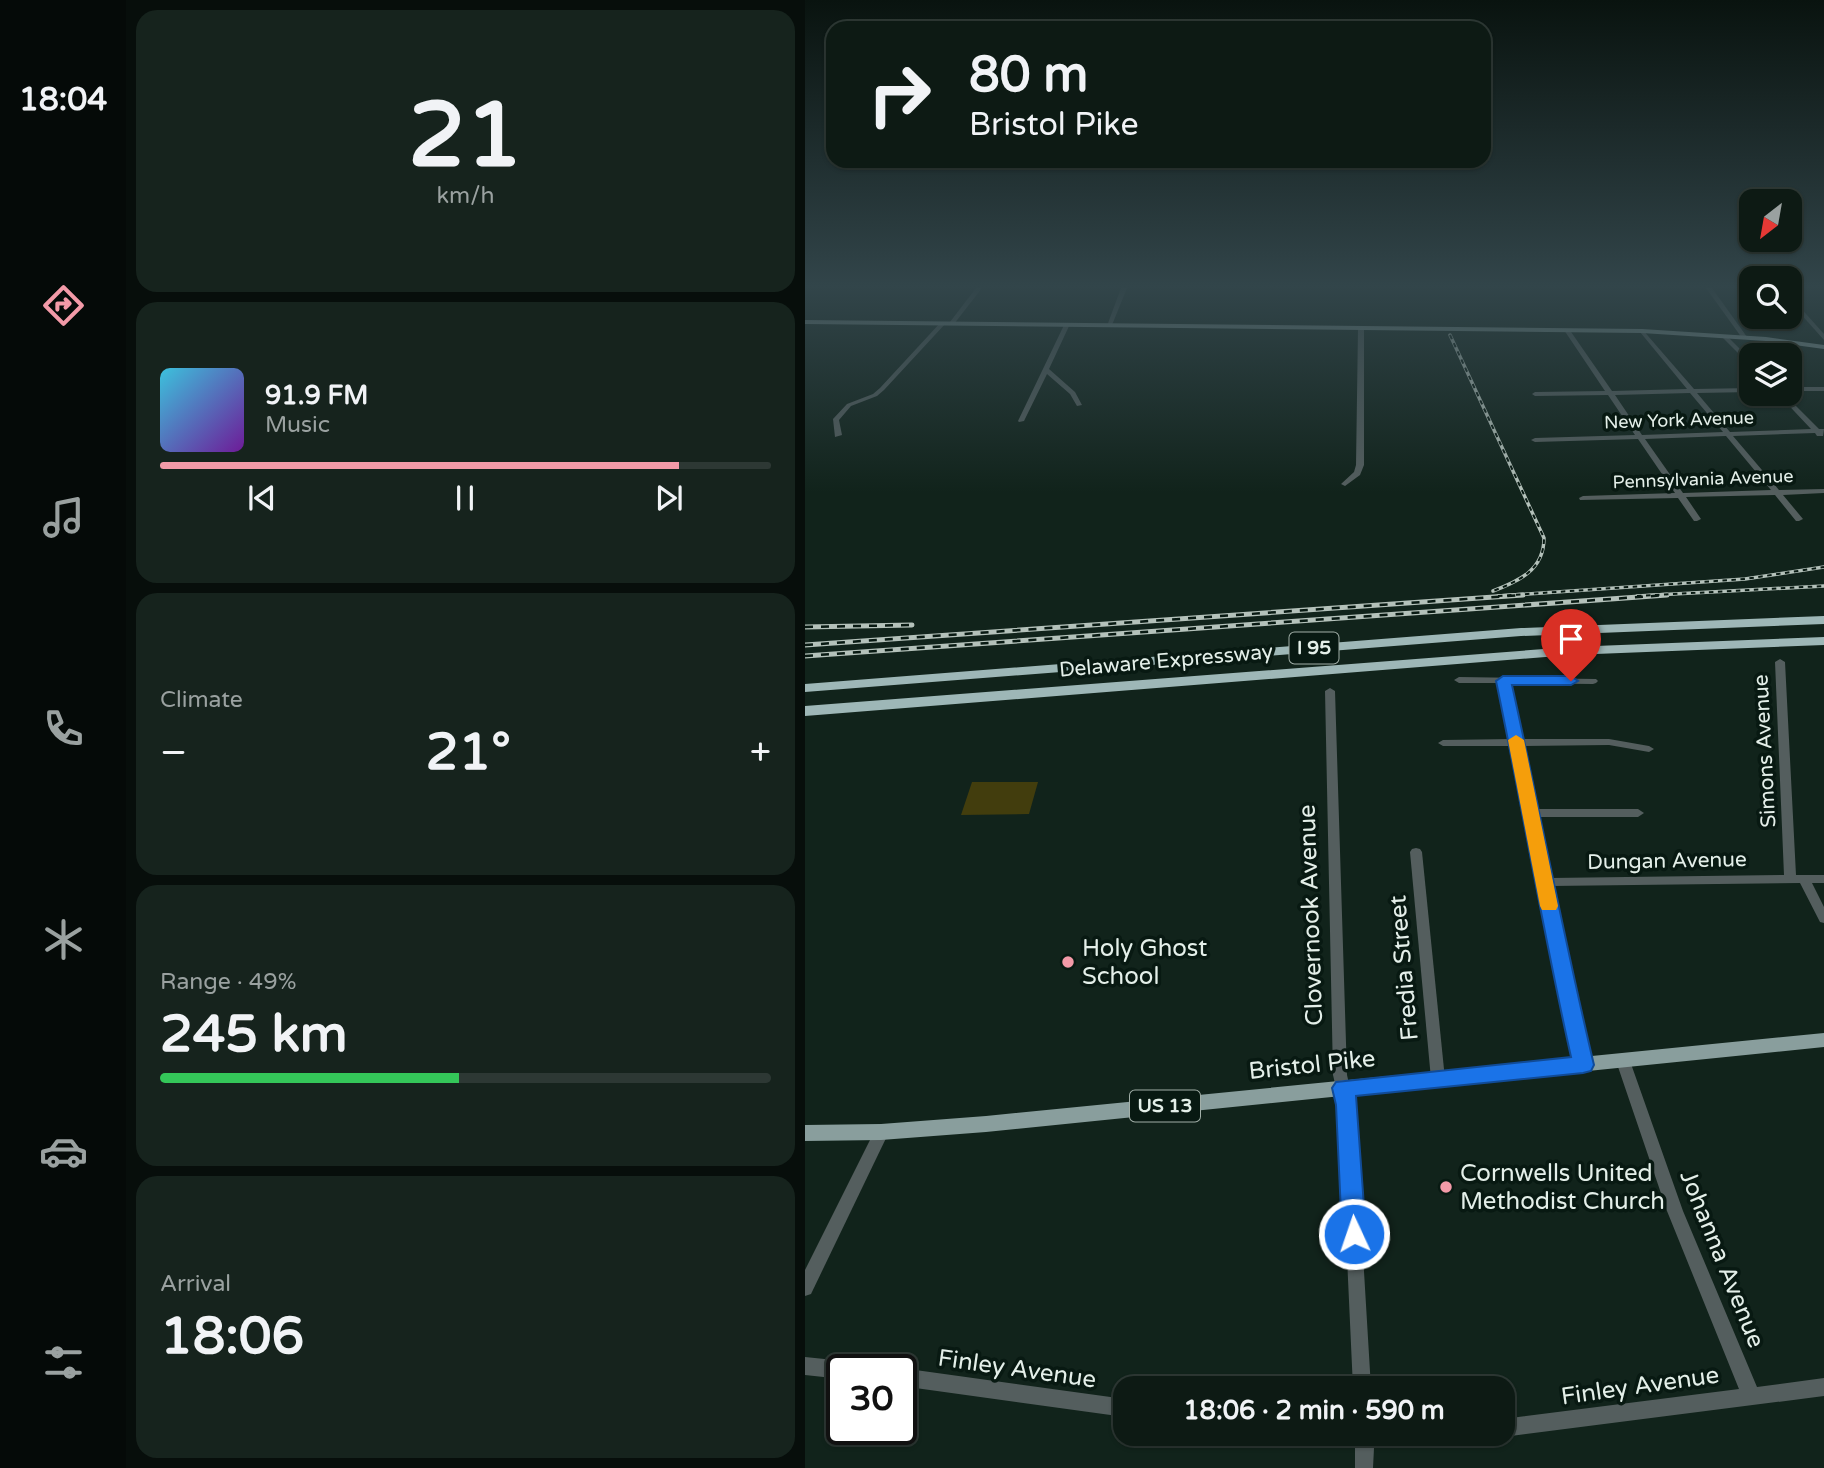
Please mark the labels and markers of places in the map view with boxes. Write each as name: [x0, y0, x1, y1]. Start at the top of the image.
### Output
pin: [1541, 609, 1601, 681]
place label: Holy Ghost School: [1082, 934, 1207, 991]
marker: Holy Ghost School: [1060, 954, 1076, 970]
place label: Cornwells United Methodist Church: [1460, 1159, 1665, 1216]
marker: Cornwells United Methodist Church: [1438, 1179, 1454, 1195]

